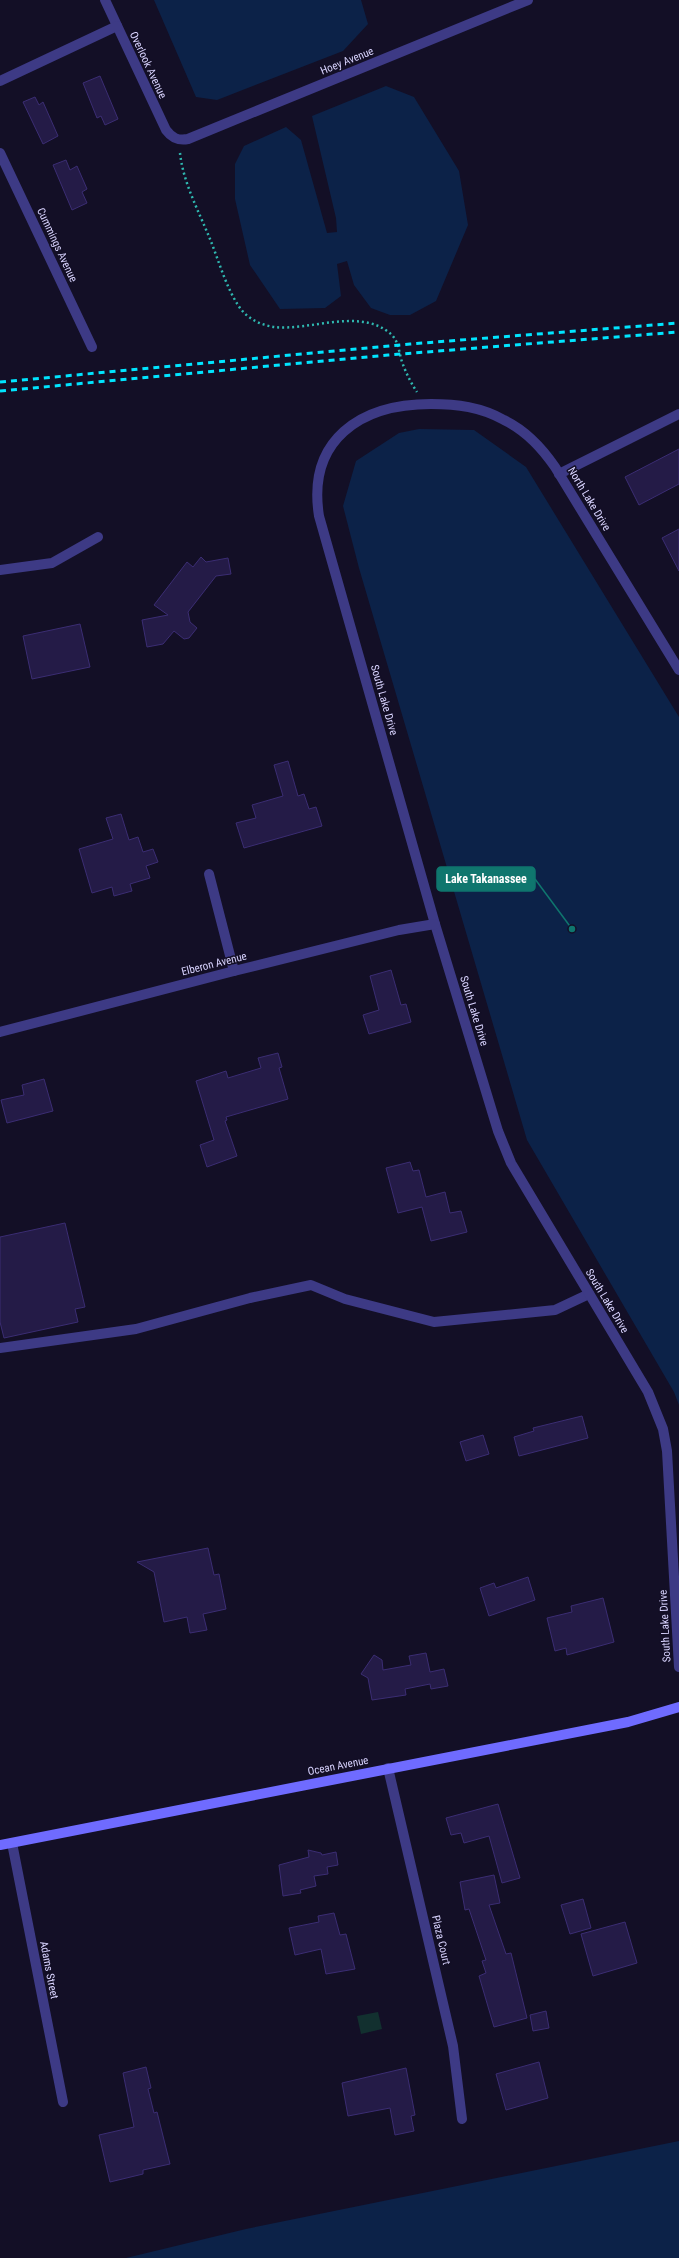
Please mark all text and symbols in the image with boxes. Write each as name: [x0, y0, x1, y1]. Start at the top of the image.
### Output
street label: Overlook Avenue: [127, 29, 169, 101]
street label: Hoey Avenue: [319, 44, 375, 78]
street label: Cummings Avenue: [34, 206, 80, 284]
street label: North Lake Drive: [565, 465, 613, 533]
street label: South Lake Drive: [368, 663, 400, 737]
callout: Lake Takanassee: [437, 867, 535, 891]
text: Lake Takanassee: [445, 872, 527, 886]
street label: Elberon Avenue: [180, 950, 248, 978]
street label: South Lake Drive: [457, 974, 491, 1048]
street label: South Lake Drive: [583, 1267, 631, 1335]
street label: South Lake Drive: [657, 1589, 673, 1663]
street label: Ocean Avenue: [307, 1754, 369, 1778]
street label: Plaza Court: [429, 1914, 453, 1966]
street label: Adams Street: [37, 1940, 61, 2000]

